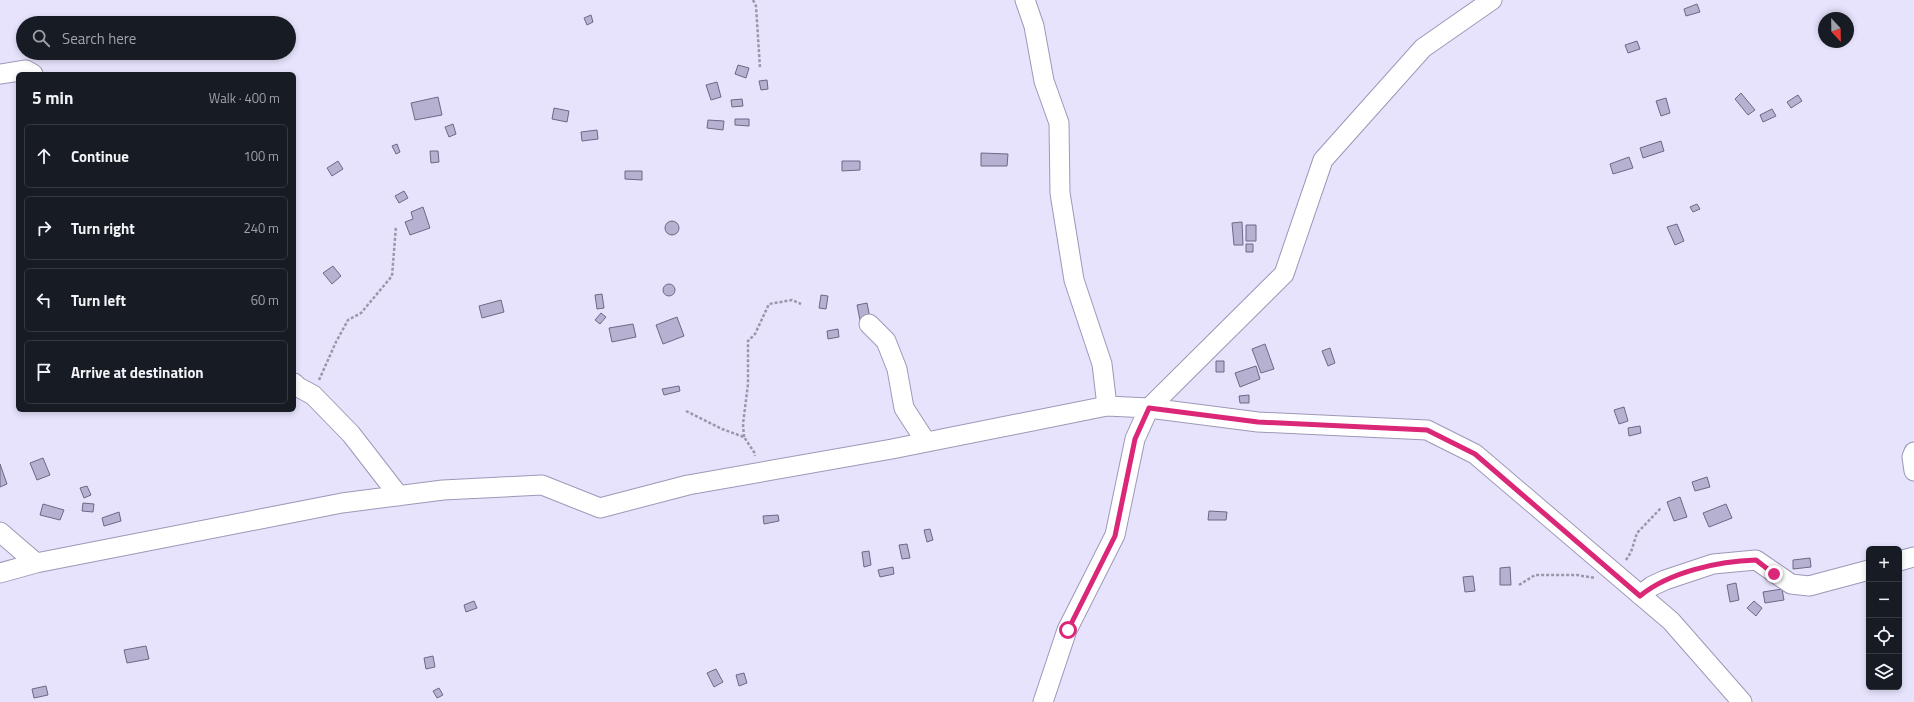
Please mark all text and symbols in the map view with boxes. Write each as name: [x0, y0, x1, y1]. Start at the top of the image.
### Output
north arrow: [1818, 12, 1854, 48]
search box: [16, 16, 296, 60]
icon: search: [30, 27, 52, 49]
text: Search here: [62, 27, 136, 50]
text: 5 min: [32, 85, 73, 111]
text: Walk · 400 m: [209, 88, 280, 108]
icon: ahead: [33, 145, 55, 167]
text: Continue: [71, 145, 129, 168]
text: 100 m: [243, 146, 279, 166]
icon: right: [33, 217, 55, 239]
text: Turn right: [71, 217, 135, 240]
text: 240 m: [243, 218, 279, 238]
icon: left: [33, 289, 55, 311]
text: Turn left: [71, 289, 126, 312]
text: 60 m: [251, 290, 279, 310]
icon: arrive: [33, 361, 55, 383]
text: Arrive at destination: [71, 361, 204, 384]
map controls: [1866, 546, 1902, 690]
button: +: [1866, 546, 1902, 582]
route end: [1765, 565, 1783, 583]
button: −: [1866, 582, 1902, 618]
button: locate: [1866, 618, 1902, 654]
route start: [1059, 621, 1077, 639]
button: layers: [1866, 654, 1902, 690]

